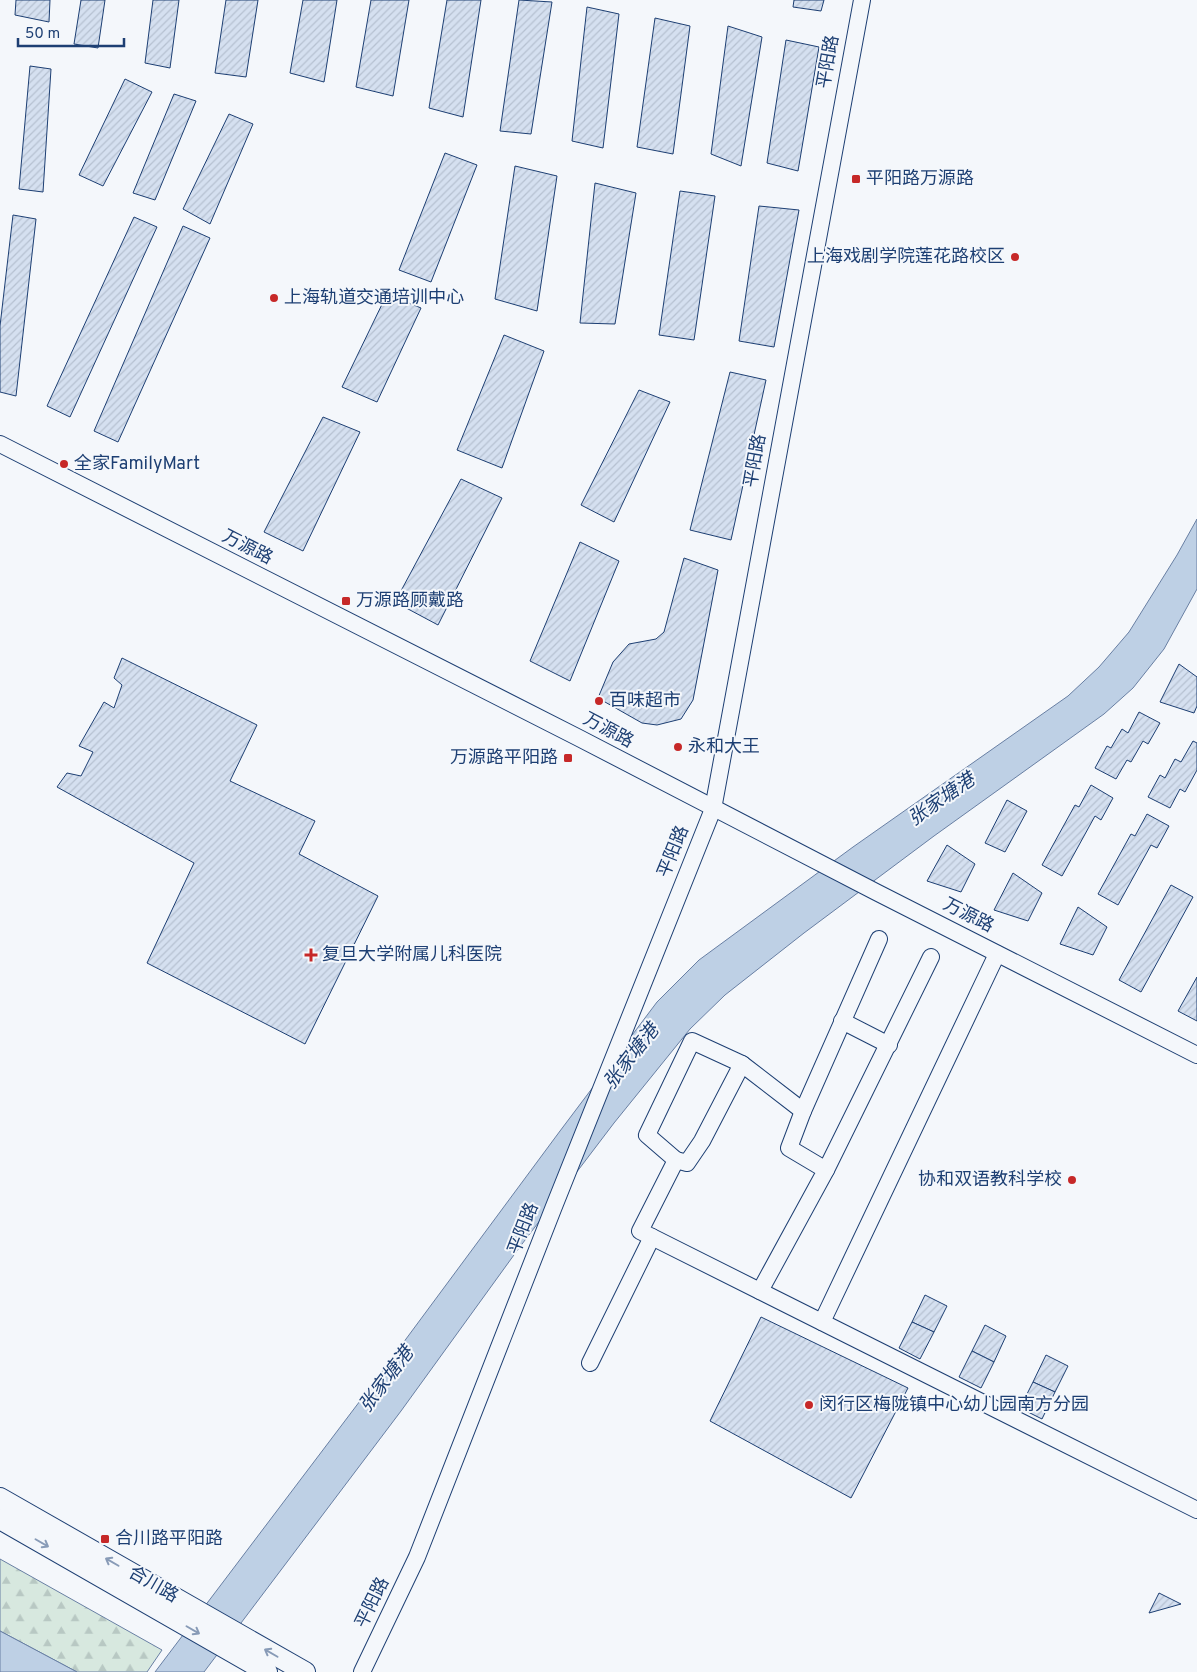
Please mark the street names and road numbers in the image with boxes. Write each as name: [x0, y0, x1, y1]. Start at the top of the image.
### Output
street label: 平阳路: [813, 33, 845, 91]
street label: 平阳路: [740, 432, 772, 490]
street label: 万源路: [218, 525, 276, 571]
street label: 万源路: [579, 708, 637, 754]
street label: 平阳路: [653, 823, 695, 881]
street label: 万源路: [939, 893, 997, 939]
street label: 平阳路: [504, 1200, 544, 1258]
street label: 合川路: [124, 1562, 182, 1608]
street label: 平阳路: [351, 1574, 395, 1632]

